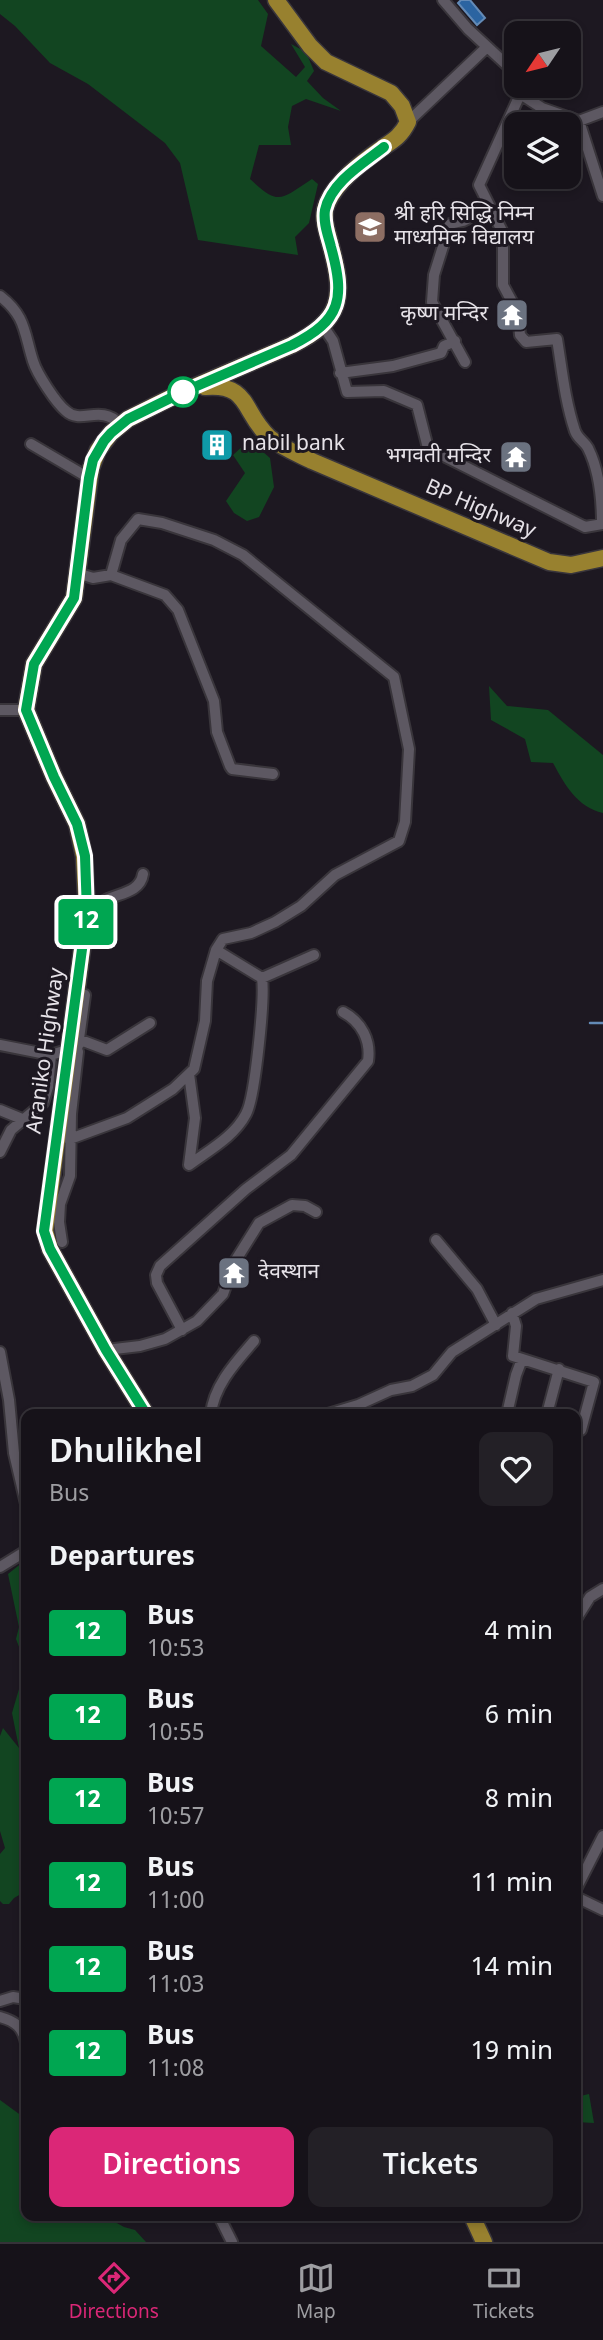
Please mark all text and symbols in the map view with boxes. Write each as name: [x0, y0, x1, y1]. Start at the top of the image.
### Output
north arrow: [504, 21, 581, 98]
map controls: [504, 21, 581, 189]
button: layers: [504, 112, 581, 189]
place label: श्री हरि सिद्धि निम्न माध्यमिक विद्यालय: [394, 201, 535, 253]
school or university icon: श्री हरि सिद्धि निम्न माध्यमिक विद्यालय: [351, 208, 389, 246]
temple icon: कृष्ण मन्दिर: [493, 296, 531, 334]
place label: कृष्ण मन्दिर: [400, 301, 488, 329]
unlabelled marker: [168, 377, 198, 407]
building icon: nabil bank: [198, 426, 236, 464]
place label: nabil bank: [242, 431, 346, 459]
temple icon: भगवती मन्दिर: [497, 438, 535, 476]
place label: भगवती मन्दिर: [386, 443, 491, 471]
street label: BP Highway: [420, 474, 540, 546]
line badge: 12: [55, 899, 118, 945]
text: 12: [72, 906, 100, 938]
street label: Araniko Highway: [22, 966, 73, 1136]
temple icon: देवस्थान: [215, 1254, 253, 1292]
place label: देवस्थान: [258, 1259, 319, 1287]
text: Dhulikhel: [49, 1432, 203, 1475]
button: heart: [479, 1432, 553, 1506]
text: Bus: [49, 1480, 89, 1510]
text: Departures: [49, 1542, 195, 1576]
text: Bus: [147, 1601, 194, 1635]
text: 4 min: [485, 1616, 553, 1650]
text: 12: [74, 1617, 101, 1649]
text: 10:53: [147, 1635, 204, 1665]
text: Bus: [147, 1685, 194, 1719]
text: 6 min: [485, 1700, 553, 1734]
text: 12: [74, 1701, 101, 1733]
text: 10:55: [147, 1719, 204, 1749]
text: Bus: [147, 1769, 194, 1803]
text: 8 min: [485, 1784, 553, 1818]
text: 12: [74, 1785, 101, 1817]
text: 10:57: [147, 1803, 204, 1833]
text: Bus: [147, 1853, 194, 1887]
text: 11 min: [471, 1868, 553, 1902]
text: 12: [74, 1869, 101, 1901]
text: 11:00: [147, 1887, 204, 1917]
text: Bus: [147, 1937, 194, 1971]
text: 14 min: [471, 1952, 553, 1986]
text: 12: [74, 1953, 101, 1985]
text: 11:03: [147, 1971, 204, 2001]
text: Bus: [147, 2021, 194, 2055]
text: 19 min: [471, 2036, 553, 2070]
text: 12: [74, 2037, 101, 2069]
text: 11:08: [147, 2055, 204, 2085]
button: Directions: [49, 2127, 294, 2207]
button: Tickets: [308, 2127, 553, 2207]
tab: Directions: [69, 2259, 159, 2326]
tab: Map: [296, 2259, 336, 2326]
tab: Tickets: [473, 2259, 534, 2326]

